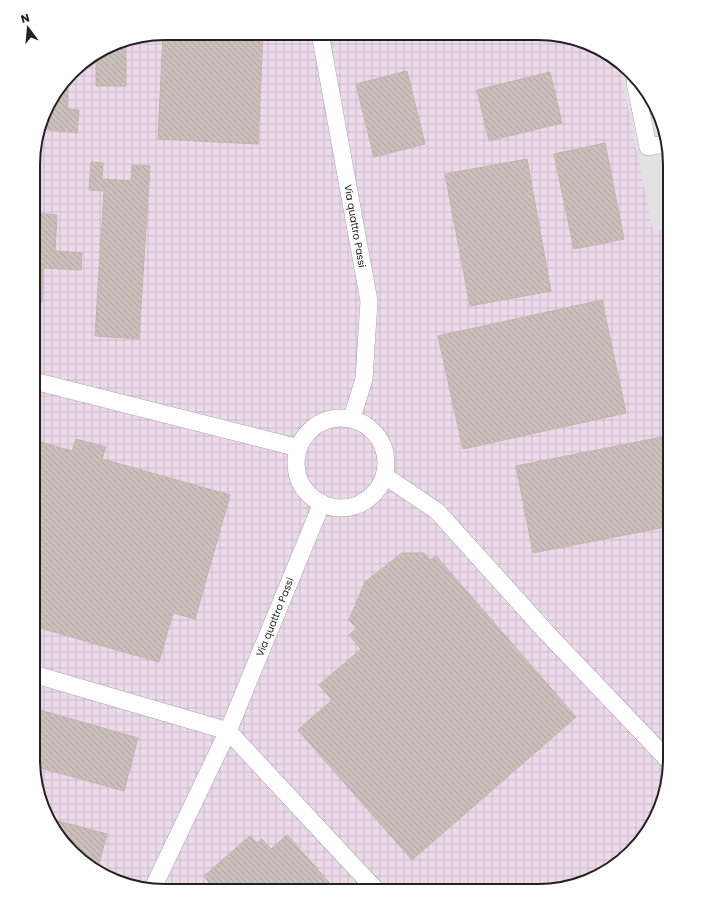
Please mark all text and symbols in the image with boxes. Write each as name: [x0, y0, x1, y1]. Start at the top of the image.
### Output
north arrow: [8, 8, 48, 48]
text: N: [19, 10, 31, 27]
street label: Via quattro Passi: [340, 183, 370, 269]
street label: Via quattro Passi: [252, 575, 298, 659]

